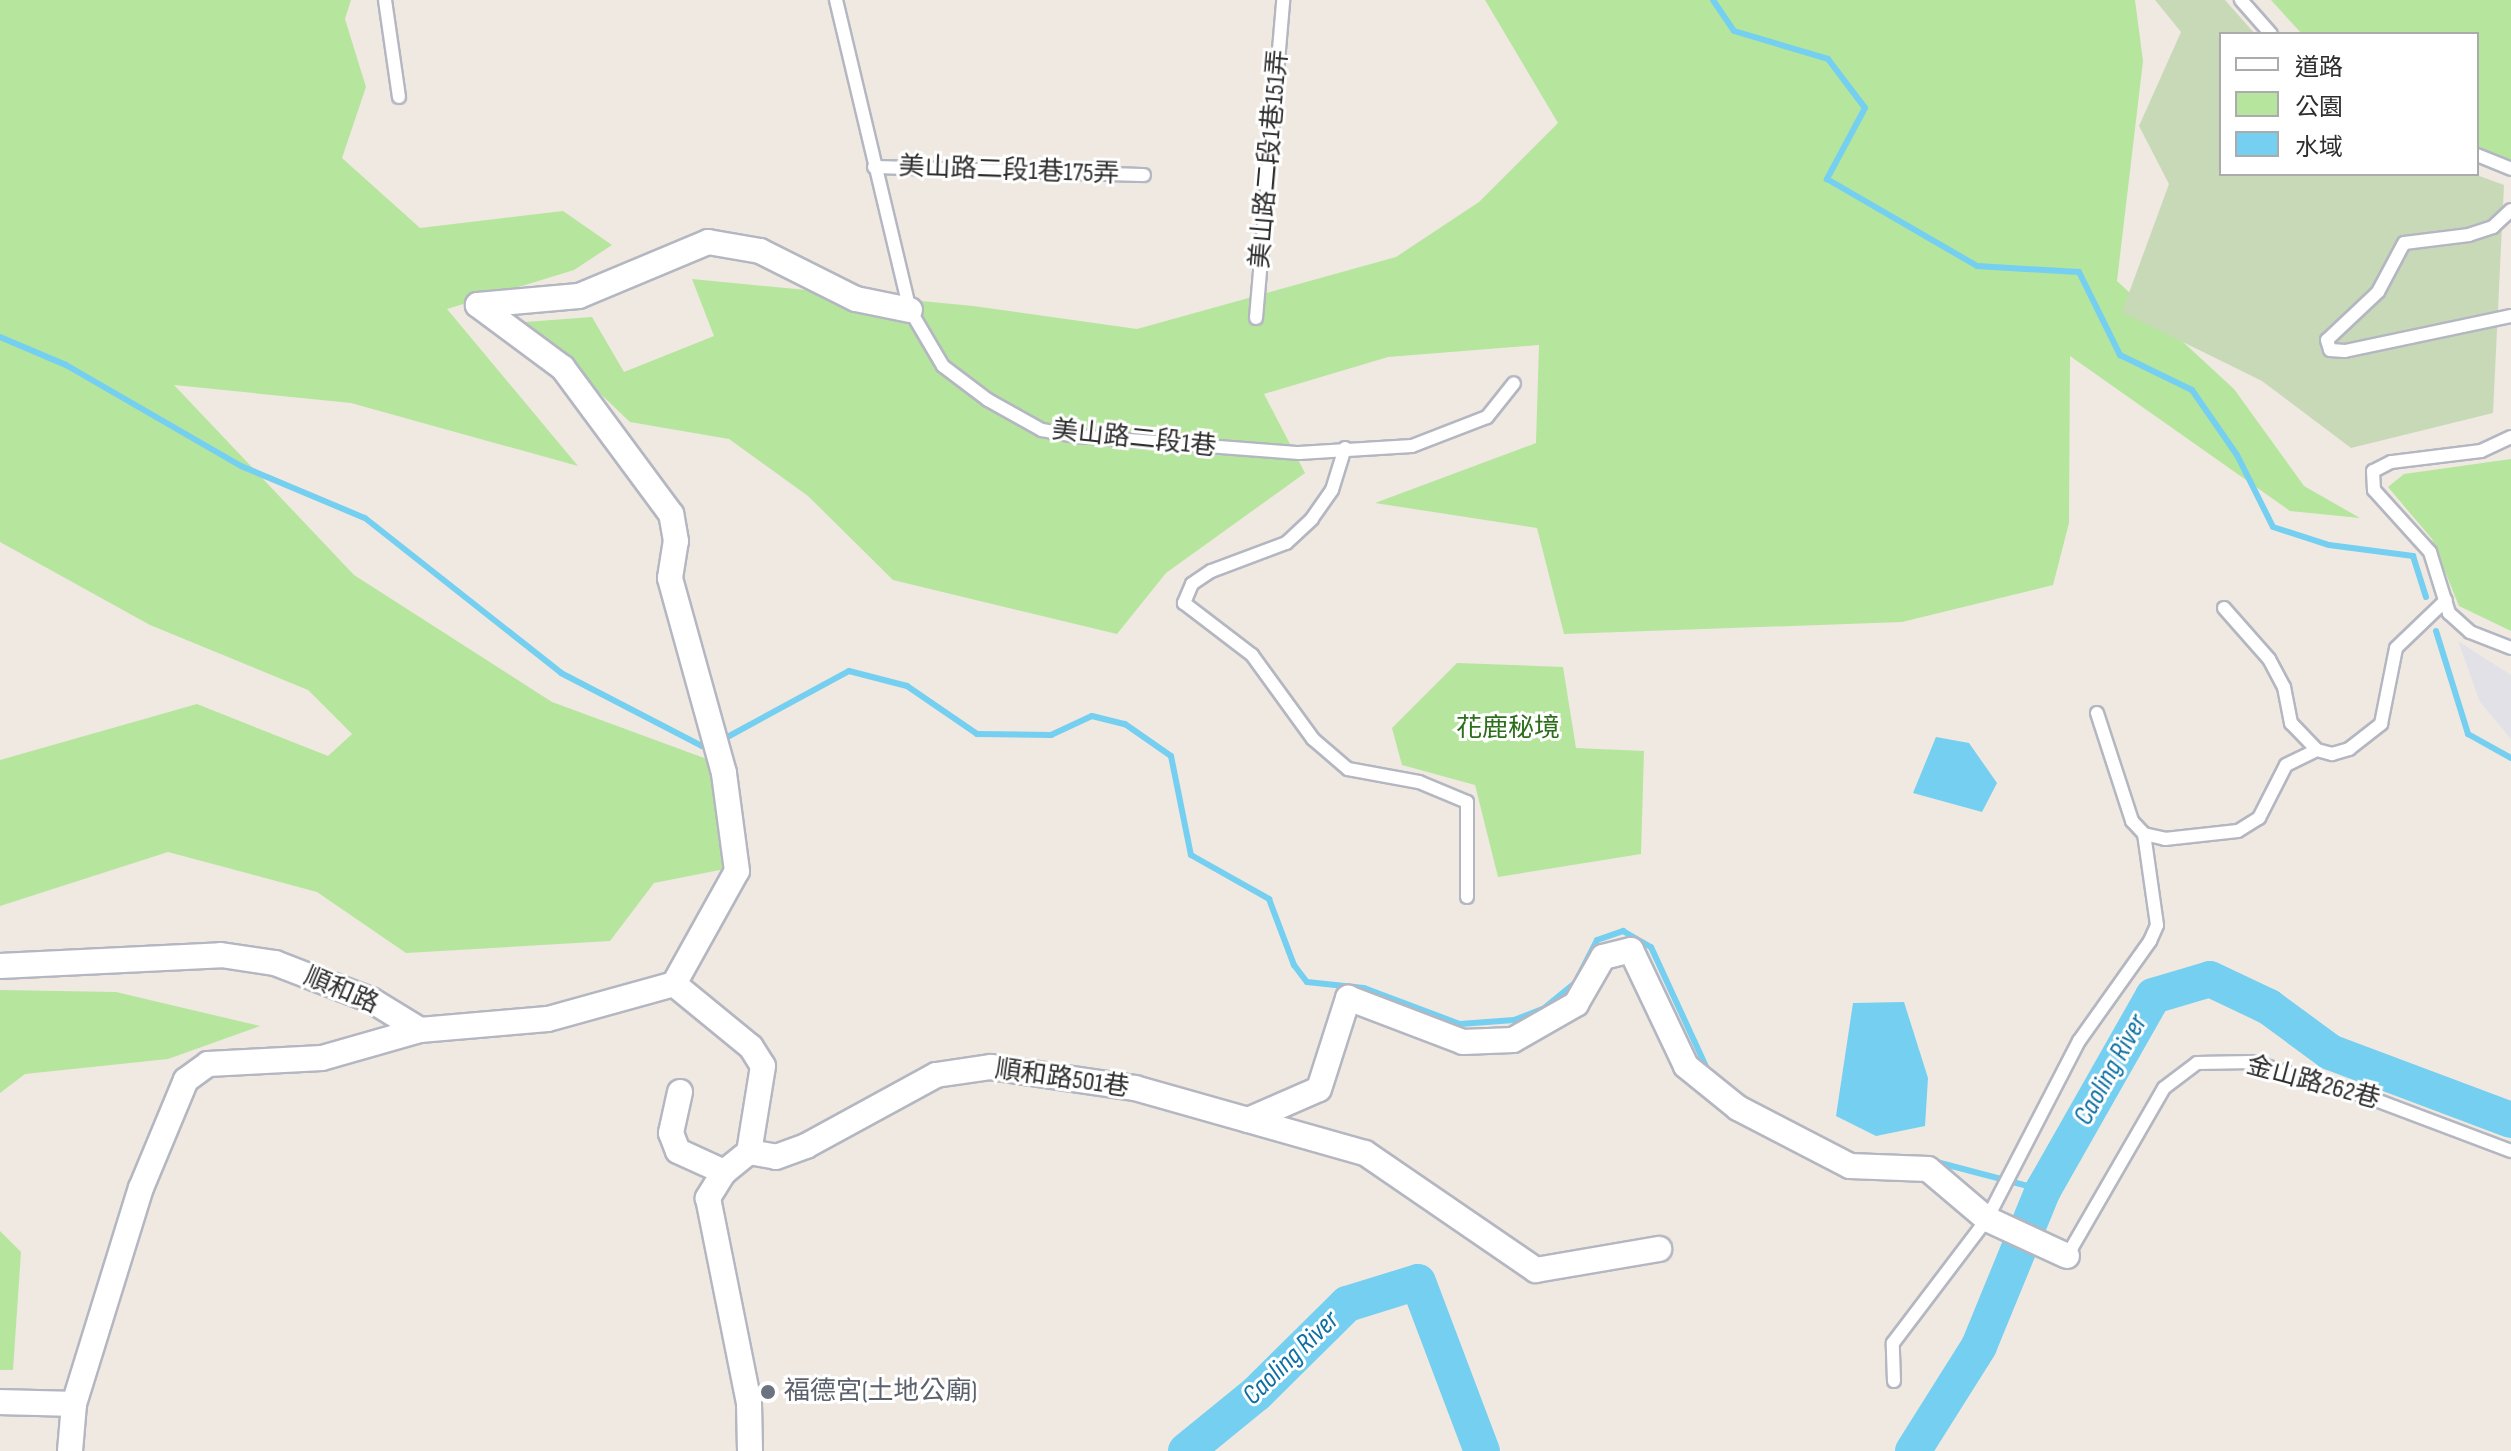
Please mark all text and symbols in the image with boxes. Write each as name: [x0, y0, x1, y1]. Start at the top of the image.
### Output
legend: [2219, 32, 2479, 176]
street label: 美山路二段1巷151弄: [1245, 48, 1295, 270]
text: 道路: [2295, 53, 2343, 82]
text: 公園: [2295, 93, 2343, 122]
text: 水域: [2295, 133, 2343, 162]
street label: 美山路二段1巷175弄: [898, 152, 1120, 190]
street label: 美山路二段1巷: [1050, 415, 1218, 463]
park label: 花鹿秘境: [1456, 713, 1560, 745]
street label: 順和路: [299, 961, 383, 1021]
water label: Caoling River: [2067, 1009, 2155, 1131]
street label: 金山路262巷: [2243, 1050, 2383, 1116]
street label: 順和路501巷: [993, 1054, 1131, 1104]
water label: Caoling River: [1236, 1304, 1346, 1412]
place label: 福德宮(土地公廟): [784, 1376, 977, 1408]
marker: 福德宮(土地公廟): [759, 1383, 777, 1401]

